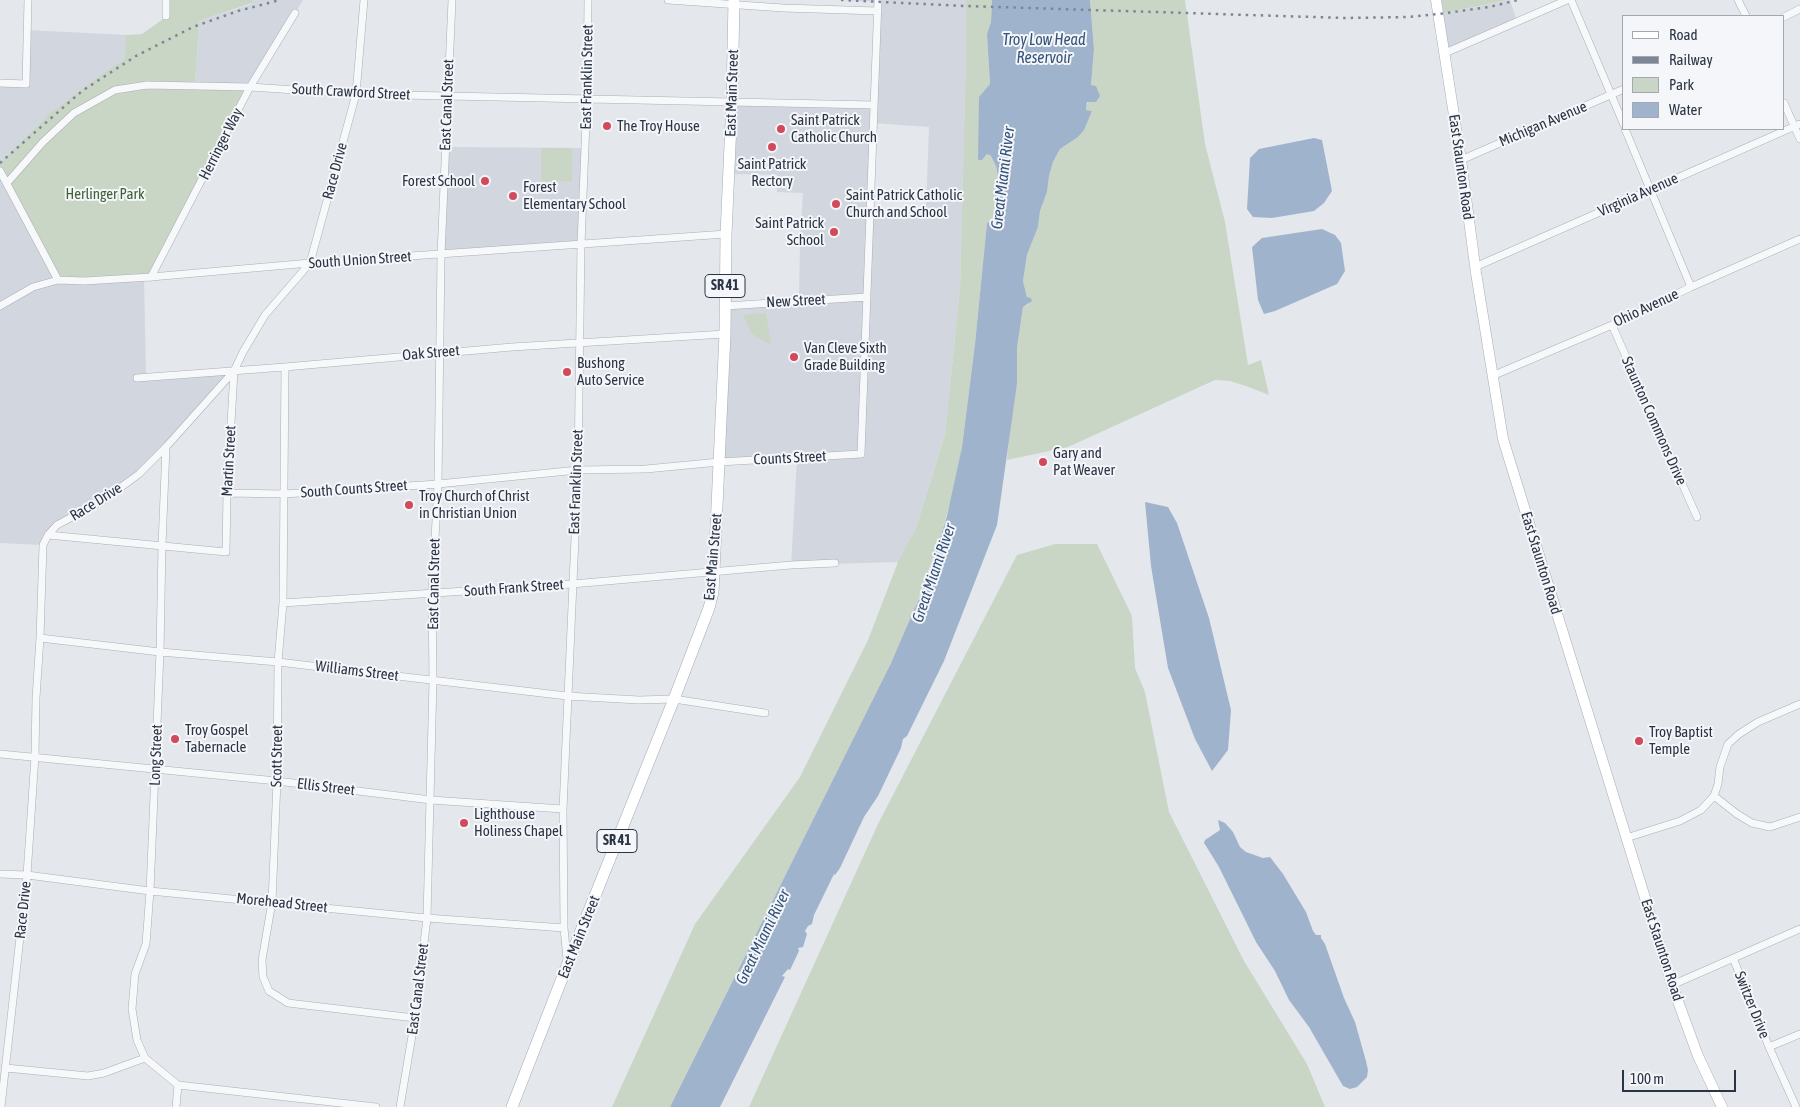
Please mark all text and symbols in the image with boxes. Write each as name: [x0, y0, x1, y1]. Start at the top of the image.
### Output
legend: [1622, 15, 1785, 130]
street label: East Franklin Street: [577, 24, 597, 130]
text: Road: [1669, 26, 1698, 43]
water label: Troy Low Head Reservoir: [1002, 30, 1086, 68]
street label: East Main Street: [721, 49, 743, 137]
text: Railway: [1669, 51, 1713, 68]
street label: East Canal Street: [436, 59, 458, 151]
text: Park: [1669, 76, 1694, 93]
street label: South Crawford Street: [291, 80, 411, 104]
street label: Michigan Avenue: [1496, 97, 1590, 151]
text: Water: [1669, 101, 1702, 118]
street label: Herringer Way: [195, 105, 247, 183]
place label: Saint Patrick Catholic Church: [791, 111, 877, 146]
street label: East Staunton Road: [1445, 113, 1477, 221]
place label: The Troy House: [617, 117, 700, 135]
marker: The Troy House: [601, 120, 613, 132]
marker: Saint Patrick Catholic Church: [775, 123, 787, 135]
water label: Great Miami River: [987, 126, 1019, 230]
street label: Race Drive: [319, 141, 351, 201]
marker: Saint Patrick Rectory: [766, 141, 778, 153]
place label: Saint Patrick Rectory: [738, 155, 806, 190]
street label: Virginia Avenue: [1595, 169, 1681, 221]
place label: Forest School: [402, 172, 475, 190]
marker: Forest School: [479, 175, 491, 187]
place label: Forest Elementary School: [523, 178, 626, 213]
park label: Herlinger Park: [65, 185, 145, 203]
place label: Saint Patrick Catholic Church and School: [846, 186, 962, 221]
marker: Forest Elementary School: [507, 190, 519, 202]
marker: Saint Patrick Catholic Church and School: [830, 198, 842, 210]
place label: Saint Patrick School: [755, 214, 824, 249]
marker: Saint Patrick School: [828, 226, 840, 238]
street label: South Union Street: [308, 247, 412, 273]
road number: SR 41: [705, 274, 745, 298]
street label: Ohio Avenue: [1610, 285, 1682, 331]
street label: New Street: [766, 290, 826, 312]
place label: Van Cleve Sixth Grade Building: [804, 339, 887, 374]
street label: Oak Street: [402, 342, 460, 364]
marker: Van Cleve Sixth Grade Building: [788, 351, 800, 363]
place label: Bushong Auto Service: [577, 354, 644, 389]
street label: Staunton Commons Drive: [1618, 354, 1690, 488]
marker: Bushong Auto Service: [561, 366, 573, 378]
street label: Martin Street: [218, 425, 240, 497]
street label: East Franklin Street: [565, 429, 587, 535]
place label: Gary and Pat Weaver: [1053, 444, 1115, 479]
street label: Counts Street: [753, 447, 827, 469]
marker: Gary and Pat Weaver: [1037, 456, 1049, 468]
street label: South Counts Street: [300, 476, 408, 502]
street label: Race Drive: [67, 479, 125, 525]
place label: Troy Church of Christ in Christian Union: [419, 487, 530, 522]
marker: Troy Church of Christ in Christian Union: [403, 499, 415, 511]
street label: East Staunton Road: [1517, 510, 1565, 616]
street label: East Main Street: [700, 513, 726, 601]
water label: Great Miami River: [908, 521, 960, 625]
street label: East Canal Street: [424, 538, 444, 630]
street label: South Frank Street: [464, 576, 564, 600]
street label: Williams Street: [314, 657, 400, 685]
place label: Troy Gospel Tabernacle: [185, 721, 248, 756]
place label: Troy Baptist Temple: [1649, 723, 1713, 758]
street label: Long Street: [146, 724, 166, 786]
street label: Scott Street: [267, 725, 287, 787]
marker: Troy Gospel Tabernacle: [169, 733, 181, 745]
marker: Troy Baptist Temple: [1633, 735, 1645, 747]
street label: Ellis Street: [296, 775, 356, 799]
place label: Lighthouse Holiness Chapel: [474, 805, 563, 840]
marker: Lighthouse Holiness Chapel: [458, 817, 470, 829]
road number: SR 41: [597, 829, 637, 852]
street label: Race Drive: [11, 880, 35, 940]
water label: Great Miami River: [732, 886, 794, 988]
street label: Morehead Street: [236, 889, 328, 917]
street label: East Main Street: [554, 893, 604, 981]
street label: East Staunton Road: [1637, 897, 1687, 1003]
street label: East Canal Street: [403, 942, 433, 1036]
street label: Switzer Drive: [1730, 969, 1774, 1041]
scale bar: [1625, 1060, 1739, 1092]
text: 100 m: [1630, 1070, 1664, 1087]

